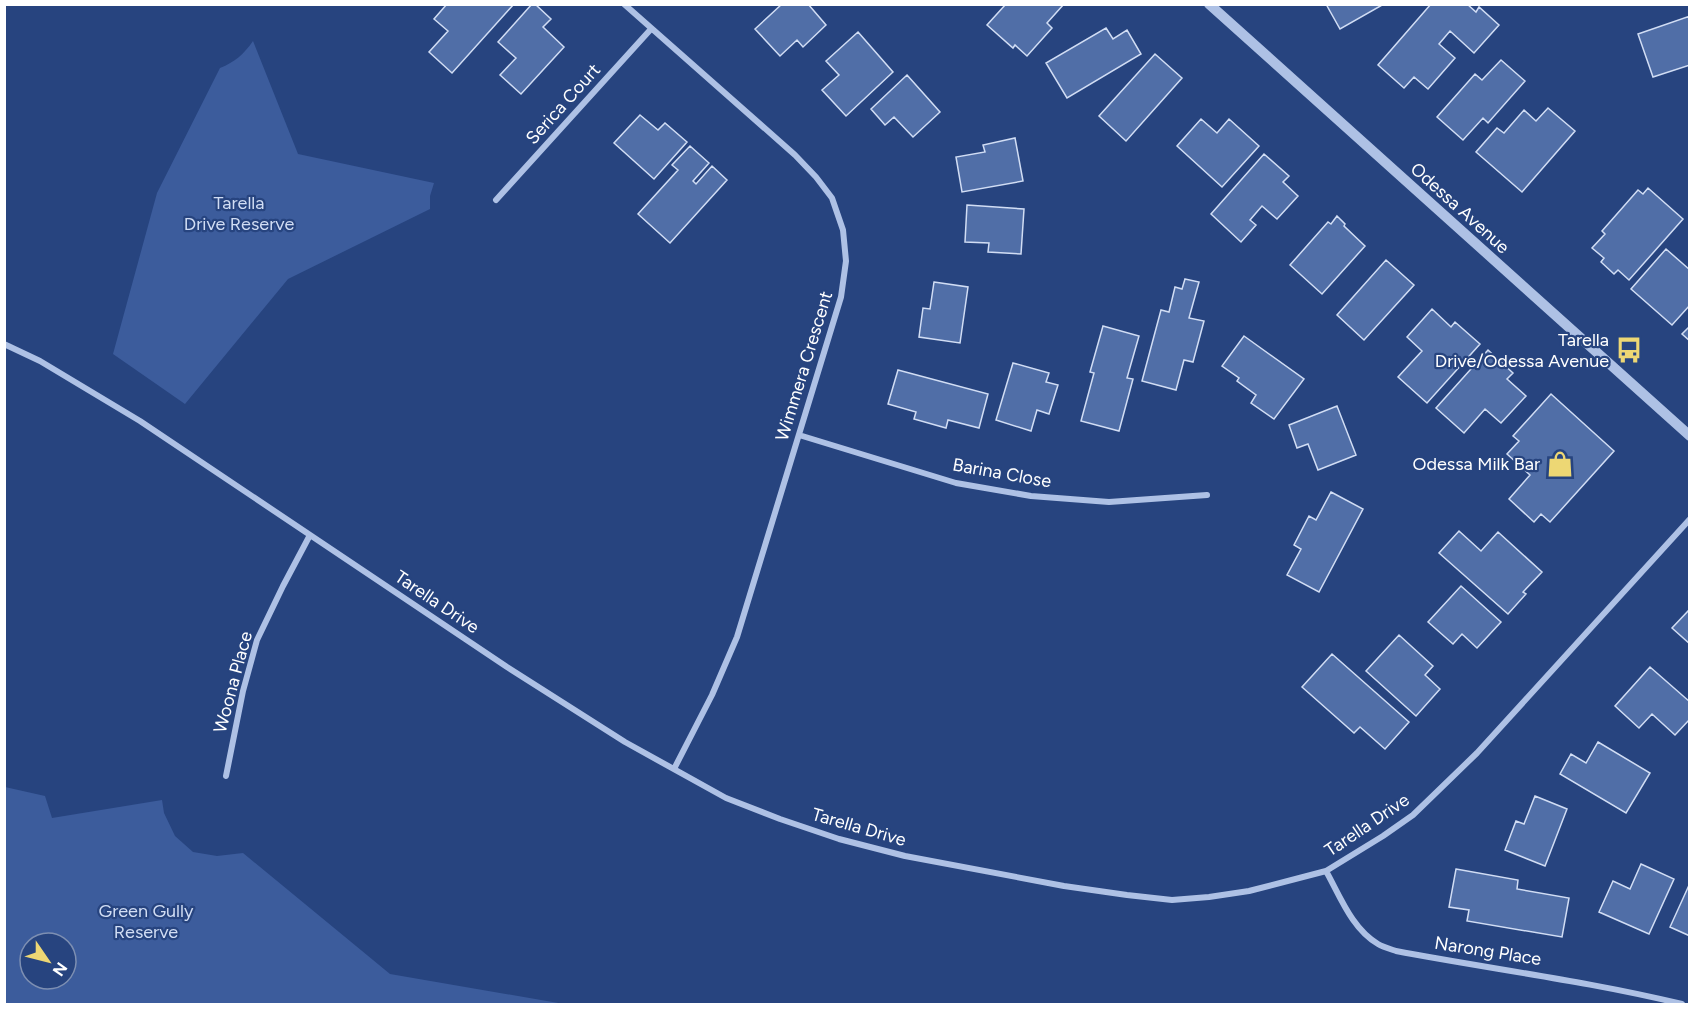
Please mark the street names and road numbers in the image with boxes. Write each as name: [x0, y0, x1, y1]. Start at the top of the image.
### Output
street label: Serica Court: [521, 59, 605, 149]
street label: Odessa Avenue: [1406, 158, 1514, 258]
street label: Wimmera Crescent: [771, 288, 837, 443]
street label: Barina Close: [951, 454, 1053, 493]
street label: Tarella Drive: [391, 566, 484, 638]
street label: Woona Place: [209, 629, 257, 735]
street label: Tarella Drive: [1321, 789, 1414, 861]
street label: Tarella Drive: [809, 803, 909, 851]
street label: Narong Place: [1433, 932, 1543, 970]

